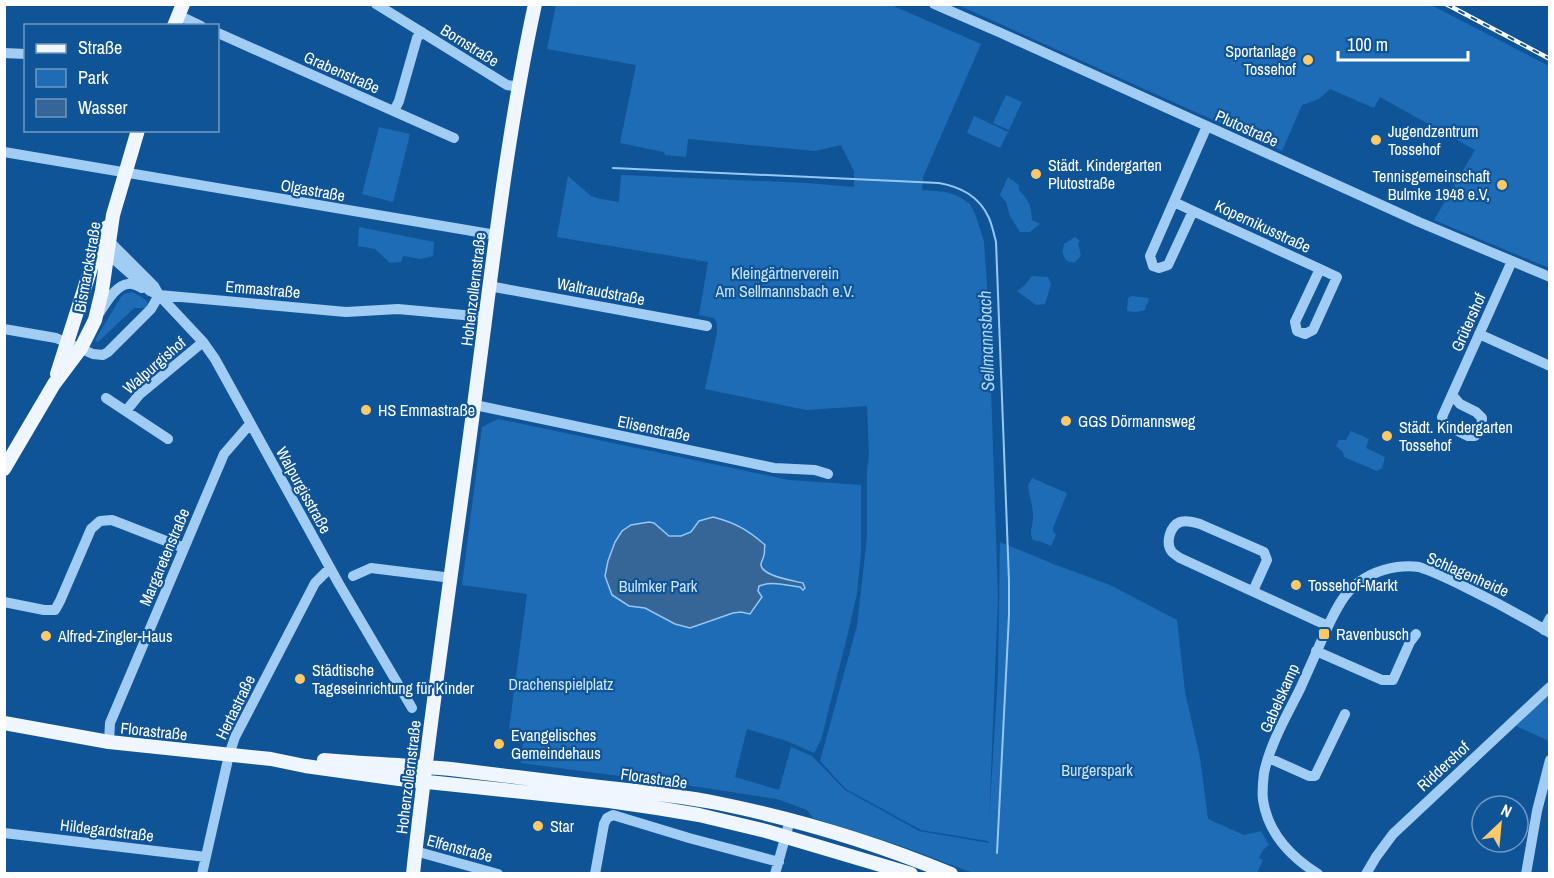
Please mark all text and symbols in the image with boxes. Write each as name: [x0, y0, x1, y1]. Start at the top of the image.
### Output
street label: Bornstraße: [437, 18, 503, 72]
legend: [24, 24, 219, 132]
scale bar: [1338, 24, 1468, 62]
text: 100 m: [1347, 32, 1388, 57]
text: Straße: [78, 35, 122, 60]
place label: Sportanlage Tossehof: [1225, 40, 1296, 80]
street label: Grabenstraße: [301, 45, 383, 99]
marker: Sportanlage Tossehof: [1301, 53, 1315, 67]
text: Park: [78, 65, 109, 90]
text: Wasser: [78, 95, 128, 120]
street label: Plutostraße: [1212, 104, 1282, 152]
place label: Jugendzentrum Tossehof: [1388, 120, 1478, 160]
marker: Jugendzentrum Tossehof: [1369, 133, 1383, 147]
place label: Städt. Kindergarten Plutostraße: [1048, 154, 1162, 194]
place label: Tennisgemeinschaft Bulmke 1948 e.V,: [1373, 165, 1490, 205]
marker: Städt. Kindergarten Plutostraße: [1029, 167, 1043, 181]
street label: Olgastraße: [279, 174, 347, 206]
marker: Tennisgemeinschaft Bulmke 1948 e.V,: [1495, 178, 1509, 192]
street label: Kopernikusstraße: [1211, 194, 1315, 258]
street label: Bismarckstraße: [68, 220, 106, 314]
street label: Hohenzollernstraße: [455, 231, 491, 347]
park label: Kleingärtnerverein Am Sellmannsbach e.V.: [715, 262, 854, 302]
street label: Waltraudstraße: [555, 272, 647, 310]
street label: Emmastraße: [225, 275, 301, 303]
street label: Grütershof: [1445, 289, 1491, 355]
water label: Sellmannsbach: [972, 290, 1000, 392]
street label: Walpurgishof: [118, 331, 190, 399]
place label: HS Emmastraße: [378, 399, 475, 421]
marker: HS Emmastraße: [359, 403, 373, 417]
street label: Elisenstraße: [616, 410, 692, 446]
place label: GGS Dörmannsweg: [1078, 410, 1196, 432]
marker: GGS Dörmannsweg: [1059, 414, 1073, 428]
place label: Städt. Kindergarten Tossehof: [1399, 416, 1513, 456]
marker: Städt. Kindergarten Tossehof: [1380, 429, 1394, 443]
street label: Walpurgisstraße: [271, 443, 337, 537]
street label: Margaretenstraße: [134, 505, 194, 609]
street label: Schlagenheide: [1424, 546, 1512, 602]
place label: Tossehof-Markt: [1308, 574, 1398, 596]
park label: Bulmker Park: [619, 575, 698, 597]
marker: Tossehof-Markt: [1289, 578, 1303, 592]
place label: Ravenbusch: [1336, 623, 1409, 645]
place label: Alfred-Zingler-Haus: [57, 625, 172, 647]
marker: Ravenbusch: [1317, 627, 1331, 641]
marker: Alfred-Zingler-Haus: [39, 629, 53, 643]
place label: Städtische Tageseinrichtung für Kinder: [312, 659, 475, 699]
street label: Gabelskamp: [1254, 660, 1304, 736]
street label: Hertastraße: [210, 671, 260, 743]
marker: Städtische Tageseinrichtung für Kinder: [293, 672, 307, 686]
park label: Drachenspielplatz: [508, 673, 614, 695]
street label: Florastraße: [119, 717, 189, 745]
street label: Hohenzollernstraße: [390, 719, 426, 835]
place label: Evangelisches Gemeindehaus: [511, 724, 601, 764]
street label: Riddershof: [1412, 736, 1474, 796]
marker: Evangelisches Gemeindehaus: [492, 737, 506, 751]
park label: Burgerspark: [1061, 759, 1133, 781]
street label: Florastraße: [619, 762, 689, 794]
north arrow: [1470, 794, 1530, 854]
text: N: [1497, 799, 1516, 822]
street label: Hildegardstraße: [59, 813, 155, 847]
place label: Star: [550, 815, 575, 837]
marker: Star: [531, 819, 545, 833]
street label: Elfenstraße: [425, 829, 495, 867]

